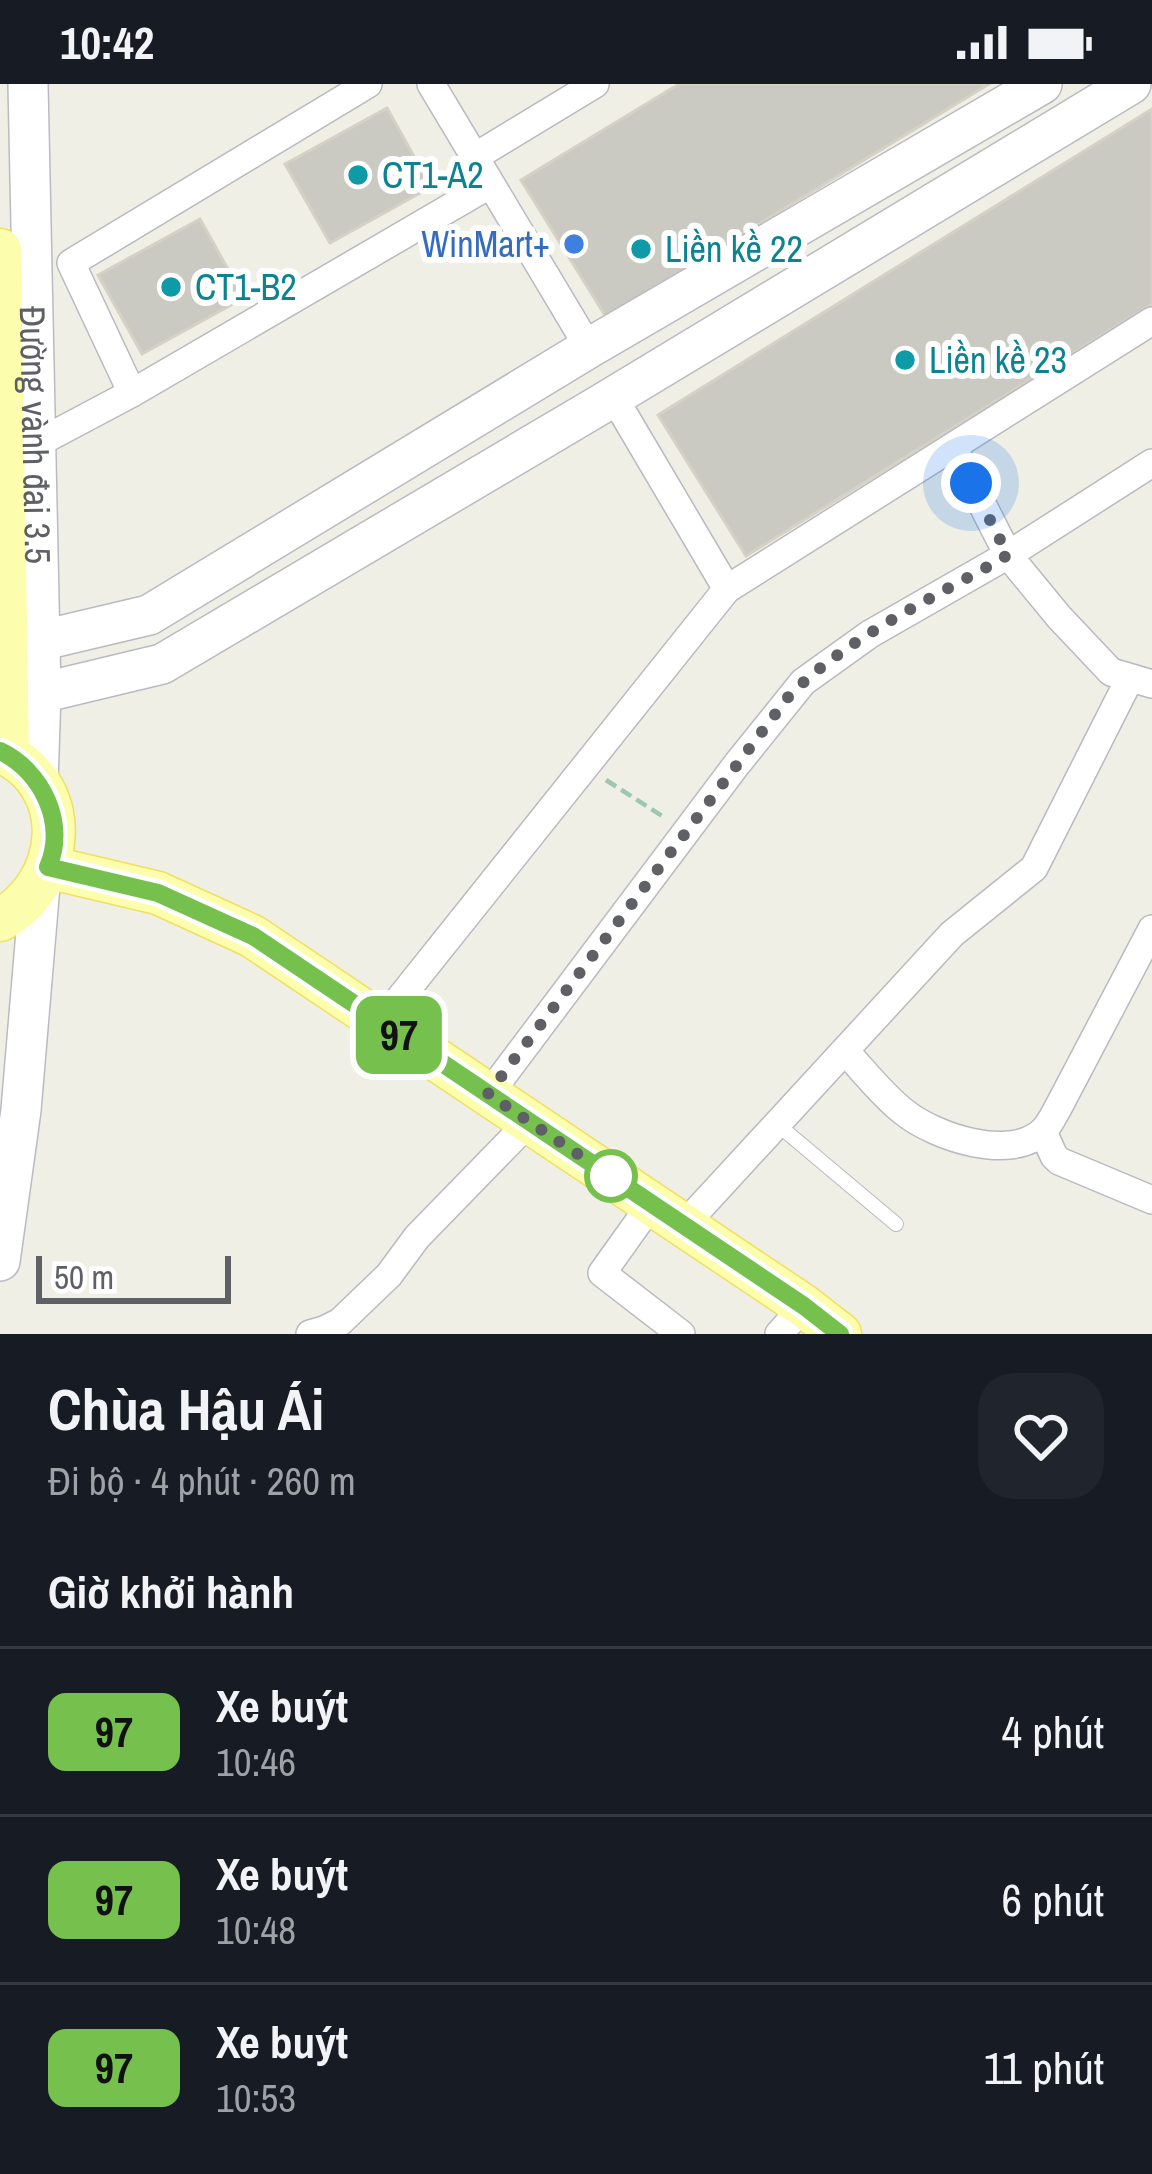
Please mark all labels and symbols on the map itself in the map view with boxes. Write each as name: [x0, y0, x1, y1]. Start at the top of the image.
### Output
place label: CT1-A2: [382, 151, 484, 199]
marker: CT1-A2: [345, 162, 371, 188]
place label: WinMart+: [421, 220, 550, 268]
place label: Liền kề 22: [665, 225, 803, 273]
marker: WinMart+: [561, 231, 587, 257]
marker: Liền kề 22: [628, 236, 654, 262]
place label: CT1-B2: [195, 263, 297, 311]
marker: CT1-B2: [158, 274, 184, 300]
street label: Đường vành đai 3.5: [9, 306, 62, 564]
place label: Liền kề 23: [929, 336, 1067, 384]
marker: Liền kề 23: [892, 347, 918, 373]
your location: [941, 453, 1001, 513]
line badge: 97: [345, 996, 453, 1074]
unlabelled marker: [586, 1151, 636, 1201]
scale bar: [36, 1250, 231, 1303]

